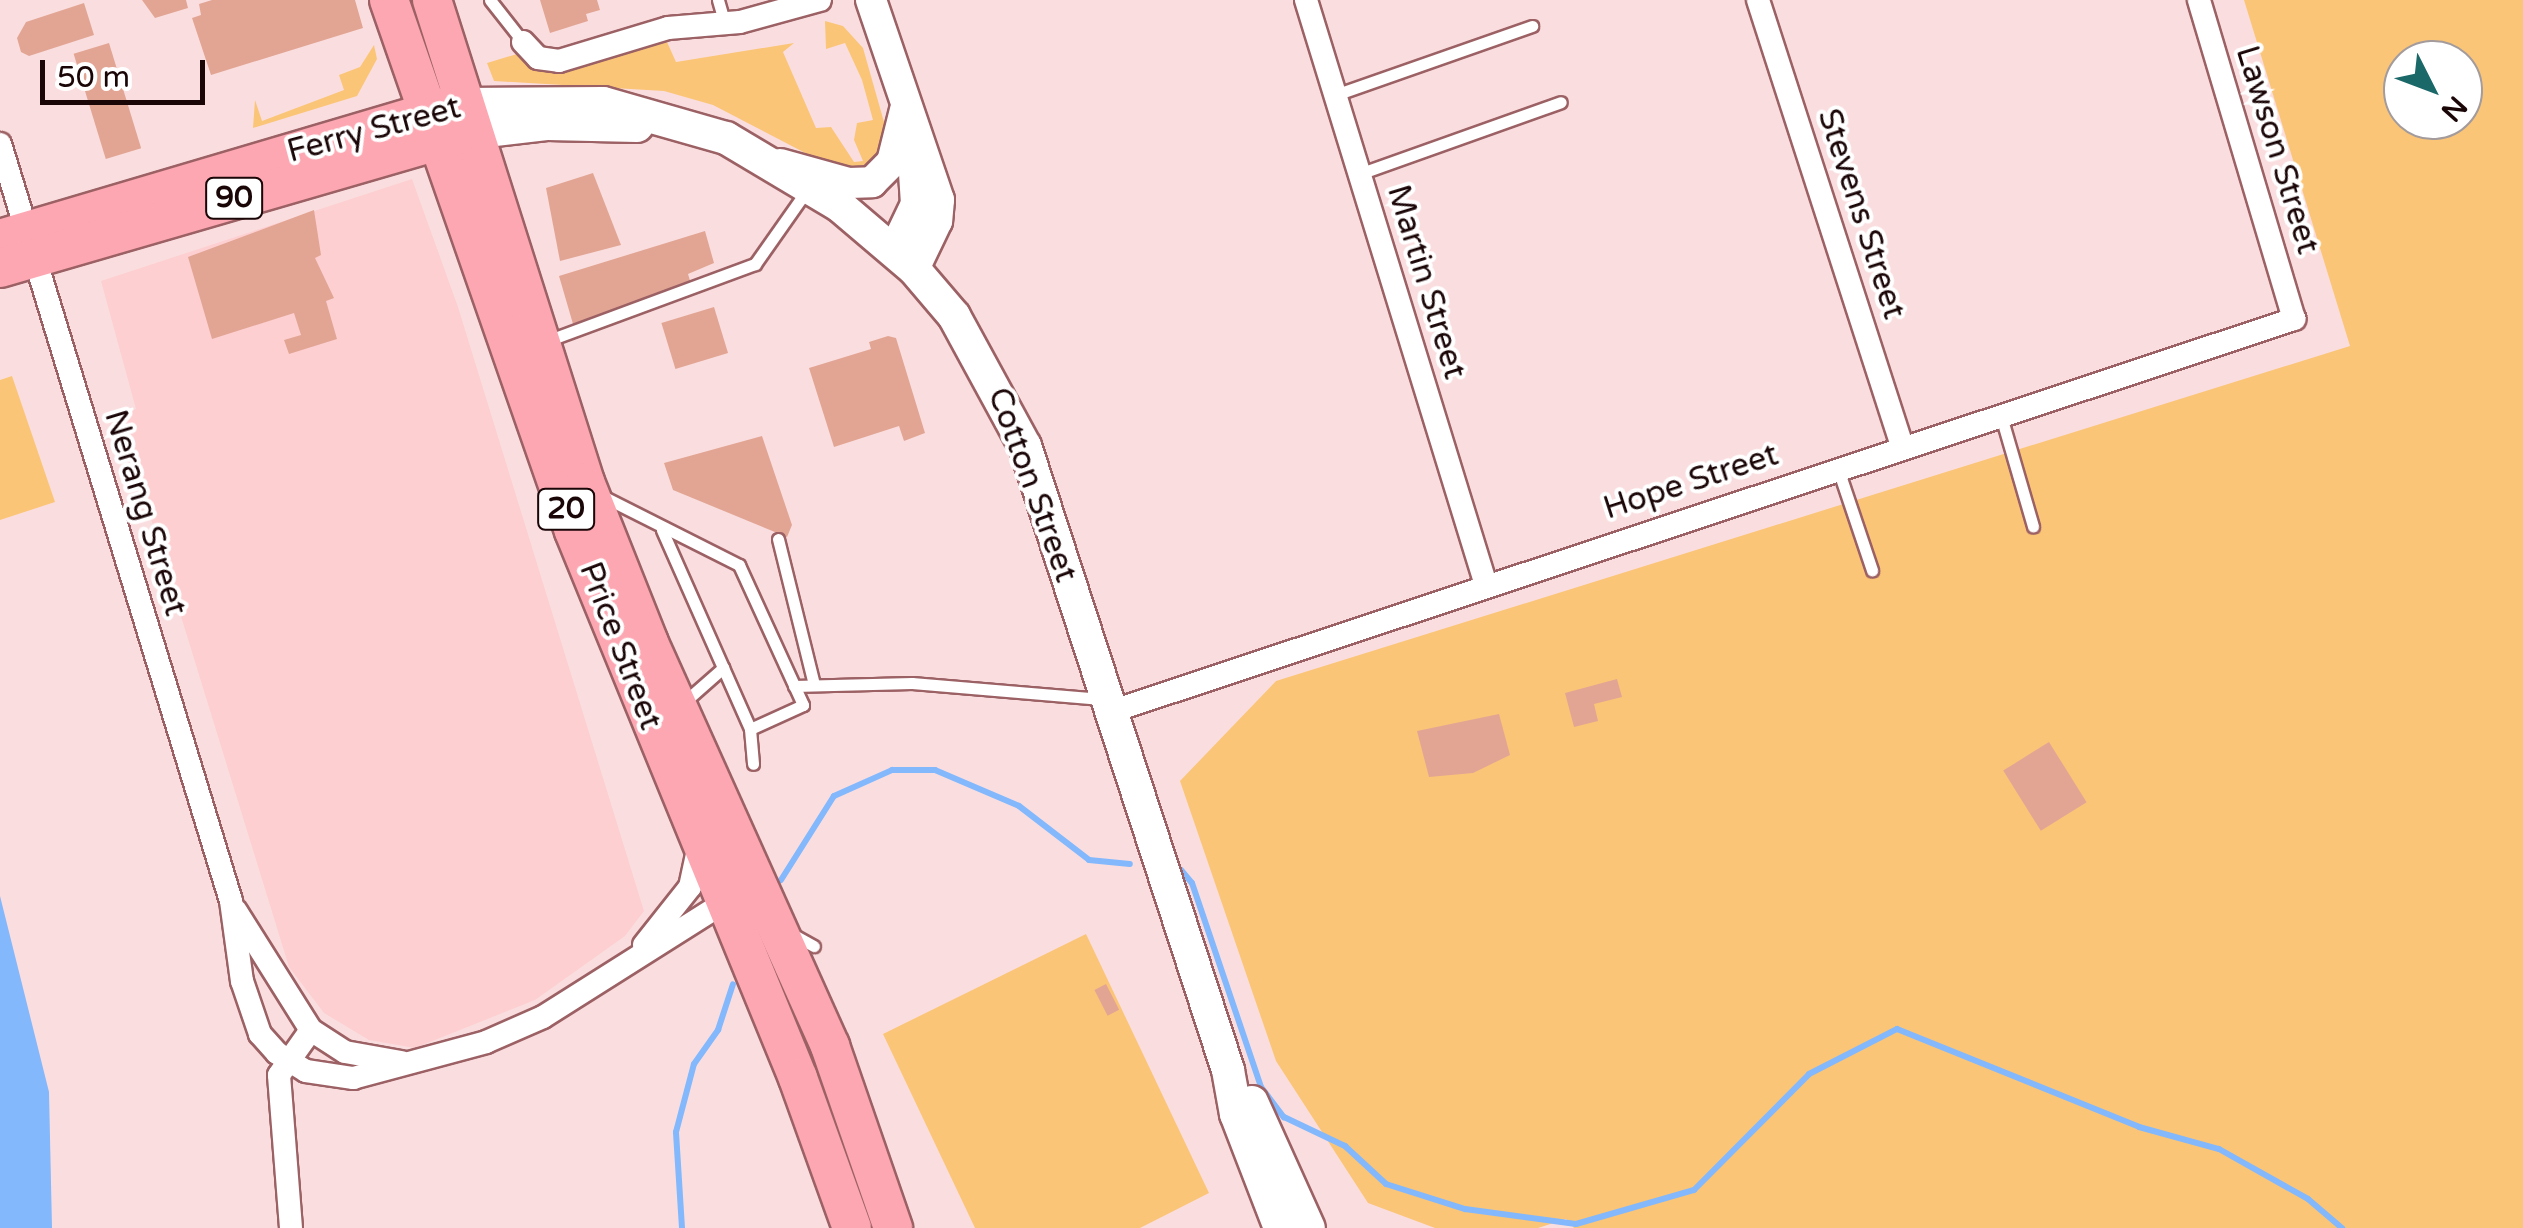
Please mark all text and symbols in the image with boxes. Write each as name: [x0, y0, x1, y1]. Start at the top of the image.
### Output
scale bar: [45, 40, 210, 102]
north arrow: [2383, 40, 2483, 140]
street label: Lawson Street: [2227, 41, 2327, 259]
text: 50 m: [57, 59, 130, 96]
street label: Ferry Street: [283, 88, 465, 172]
text: N: [2434, 89, 2474, 128]
street label: Stevens Street: [1809, 104, 1913, 324]
road number: 90: [204, 173, 264, 223]
street label: Martin Street: [1378, 180, 1474, 384]
street label: Cotton Street: [979, 383, 1085, 587]
street label: Nerang Street: [95, 406, 195, 620]
street label: Hope Street: [1599, 436, 1783, 528]
road number: 20: [536, 484, 596, 534]
street label: Price Street: [570, 557, 670, 735]

